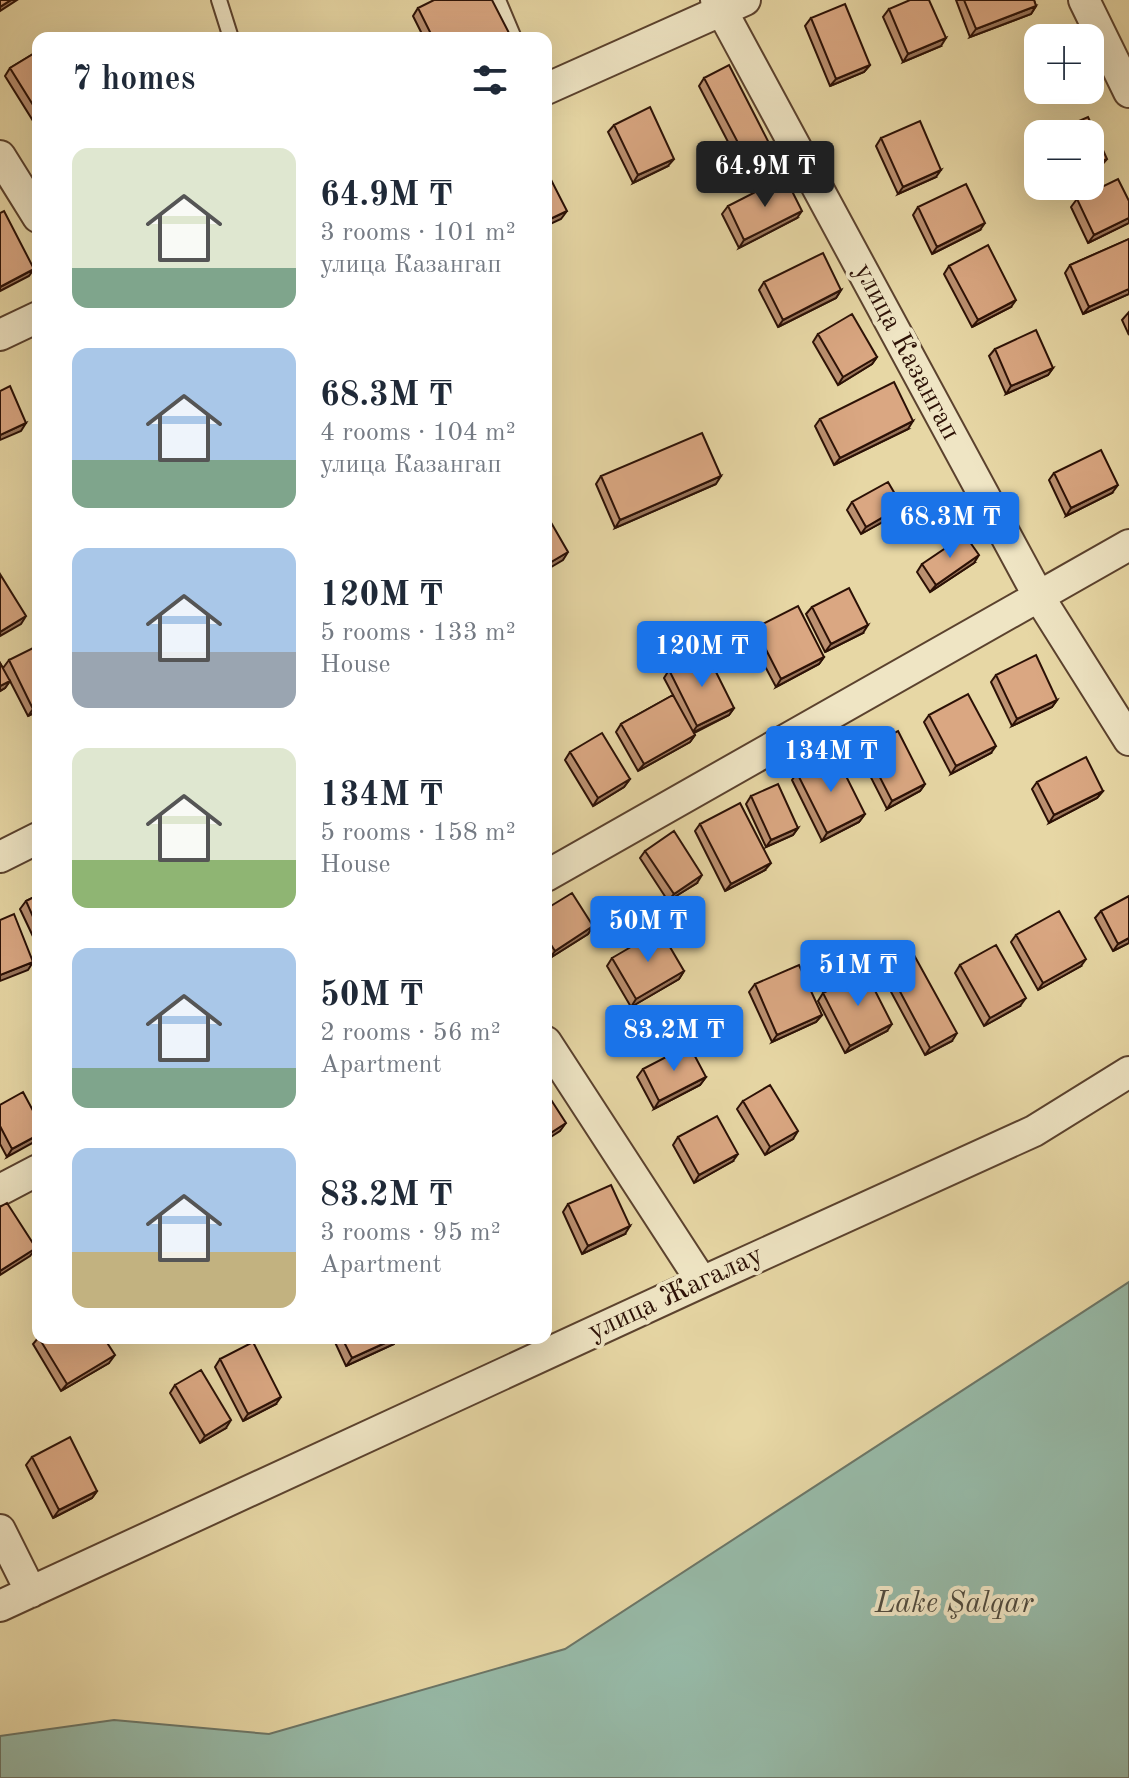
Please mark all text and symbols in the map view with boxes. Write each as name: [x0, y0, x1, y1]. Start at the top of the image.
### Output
map controls: [1024, 24, 1104, 200]
button: +: [1024, 24, 1104, 104]
icon: filters: [468, 58, 512, 102]
text: 7 homes: [72, 63, 195, 97]
button: −: [1024, 120, 1104, 200]
pin: 64.9M ₸: [691, 141, 839, 209]
text: 64.9M ₸: [714, 154, 816, 180]
text: 64.9M ₸: [320, 179, 453, 213]
icon: home: [136, 180, 232, 276]
text: 3 rooms · 101 m²: [320, 220, 516, 246]
text: улица Казангап: [320, 252, 502, 278]
street label: улица Казангап: [848, 259, 964, 445]
text: 68.3M ₸: [320, 379, 453, 413]
icon: home: [136, 380, 232, 476]
text: 4 rooms · 104 m²: [320, 420, 516, 446]
text: улица Казангап: [320, 452, 502, 478]
pin: 68.3M ₸: [876, 492, 1024, 560]
text: 68.3M ₸: [899, 505, 1001, 531]
text: 120M ₸: [320, 579, 443, 613]
icon: home: [136, 580, 232, 676]
text: 5 rooms · 133 m²: [320, 620, 516, 646]
pin: 120M ₸: [637, 621, 767, 689]
text: 120M ₸: [655, 634, 749, 660]
text: House: [320, 652, 391, 678]
pin: 134M ₸: [766, 726, 896, 794]
text: 134M ₸: [784, 739, 878, 765]
text: 134M ₸: [320, 779, 443, 813]
icon: home: [136, 780, 232, 876]
text: 5 rooms · 158 m²: [320, 820, 516, 846]
text: House: [320, 852, 391, 878]
pin: 50M ₸: [592, 896, 704, 964]
text: 50M ₸: [608, 909, 688, 935]
pin: 51M ₸: [802, 940, 914, 1008]
text: 51M ₸: [818, 953, 898, 979]
text: 50M ₸: [320, 979, 424, 1013]
icon: home: [136, 980, 232, 1076]
pin: 83.2M ₸: [600, 1005, 748, 1073]
text: 83.2M ₸: [623, 1018, 725, 1044]
text: 2 rooms · 56 m²: [320, 1020, 501, 1046]
text: Apartment: [320, 1052, 442, 1078]
text: 83.2M ₸: [320, 1179, 453, 1213]
icon: home: [136, 1180, 232, 1276]
text: 3 rooms · 95 m²: [320, 1220, 501, 1246]
street label: улица Жагалау: [584, 1241, 768, 1347]
text: Apartment: [320, 1252, 442, 1278]
water label: Lake Şalqar: [874, 1589, 1034, 1619]

